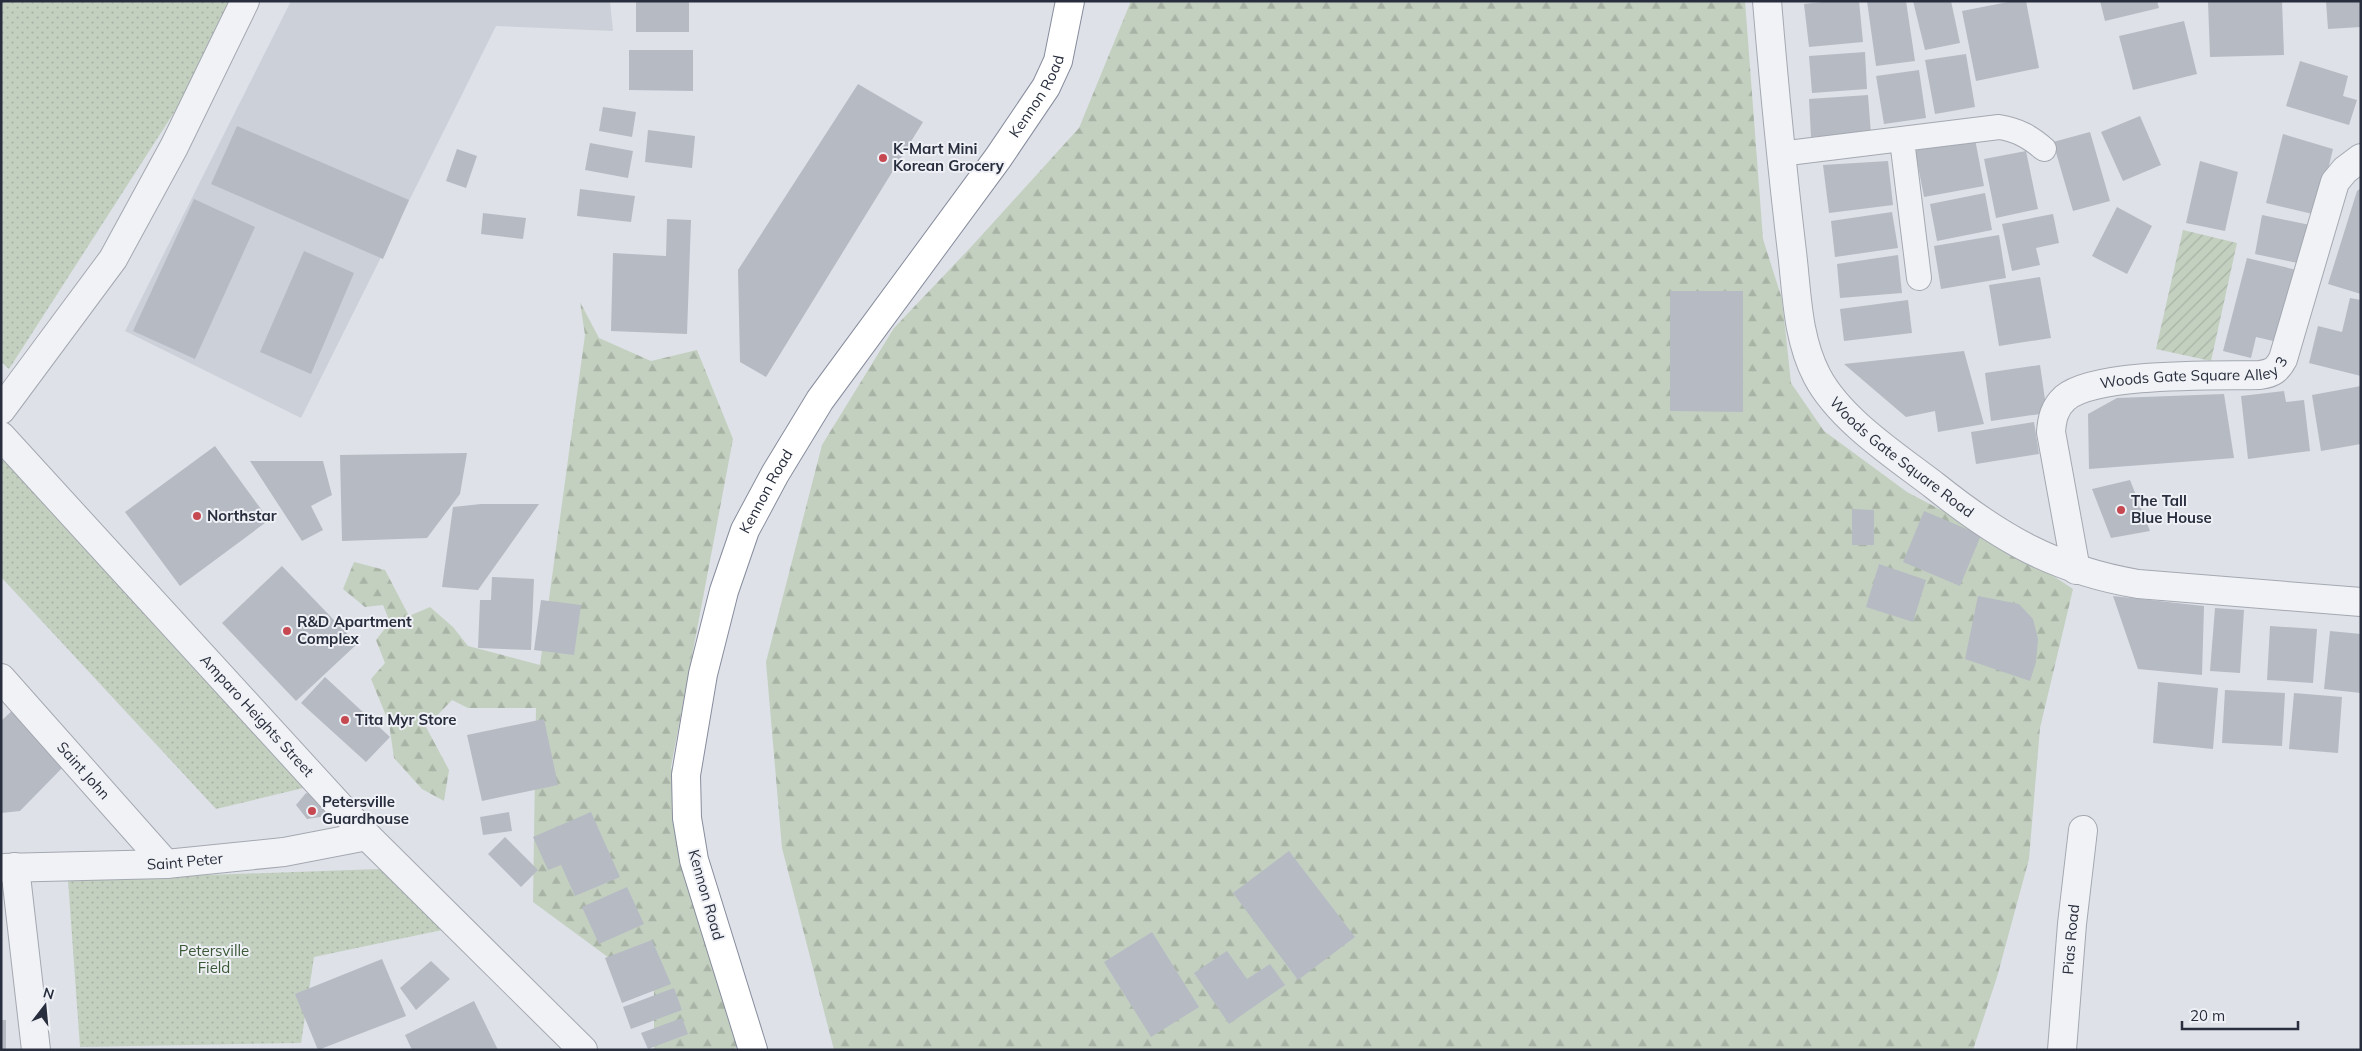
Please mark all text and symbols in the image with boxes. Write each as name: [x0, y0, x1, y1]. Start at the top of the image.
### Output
street label: Kennon Road: [1005, 54, 1068, 141]
place label: K-Mart Mini Korean Grocery: [893, 139, 1005, 175]
marker: K-Mart Mini Korean Grocery: [877, 152, 889, 164]
street label: Woods Gate Square Alley 3: [2098, 353, 2291, 393]
street label: Woods Gate Square Road: [1826, 393, 1978, 521]
street label: Kennon Road: [735, 446, 797, 537]
place label: The Tall Blue House: [2131, 491, 2212, 527]
marker: The Tall Blue House: [2115, 504, 2127, 516]
place label: Northstar: [207, 506, 277, 525]
marker: Northstar: [191, 510, 203, 522]
place label: R&D Apartment Complex: [297, 612, 412, 648]
marker: R&D Apartment Complex: [281, 625, 293, 637]
street label: Amparo Heights Street: [196, 650, 318, 780]
place label: Tita Myr Store: [355, 710, 457, 729]
marker: Tita Myr Store: [339, 714, 351, 726]
street label: Saint John: [53, 738, 114, 803]
place label: Petersville Guardhouse: [322, 792, 409, 828]
marker: Petersville Guardhouse: [306, 805, 318, 817]
street label: Kennon Road: [685, 847, 728, 942]
street label: Saint Peter: [147, 848, 224, 873]
street label: Pias Road: [2058, 903, 2083, 975]
park label: Petersville Field: [179, 941, 249, 977]
north arrow: [20, 981, 70, 1031]
text: N: [41, 983, 56, 1004]
scale bar: [2182, 998, 2298, 1030]
text: 20 m: [2190, 1006, 2225, 1025]

